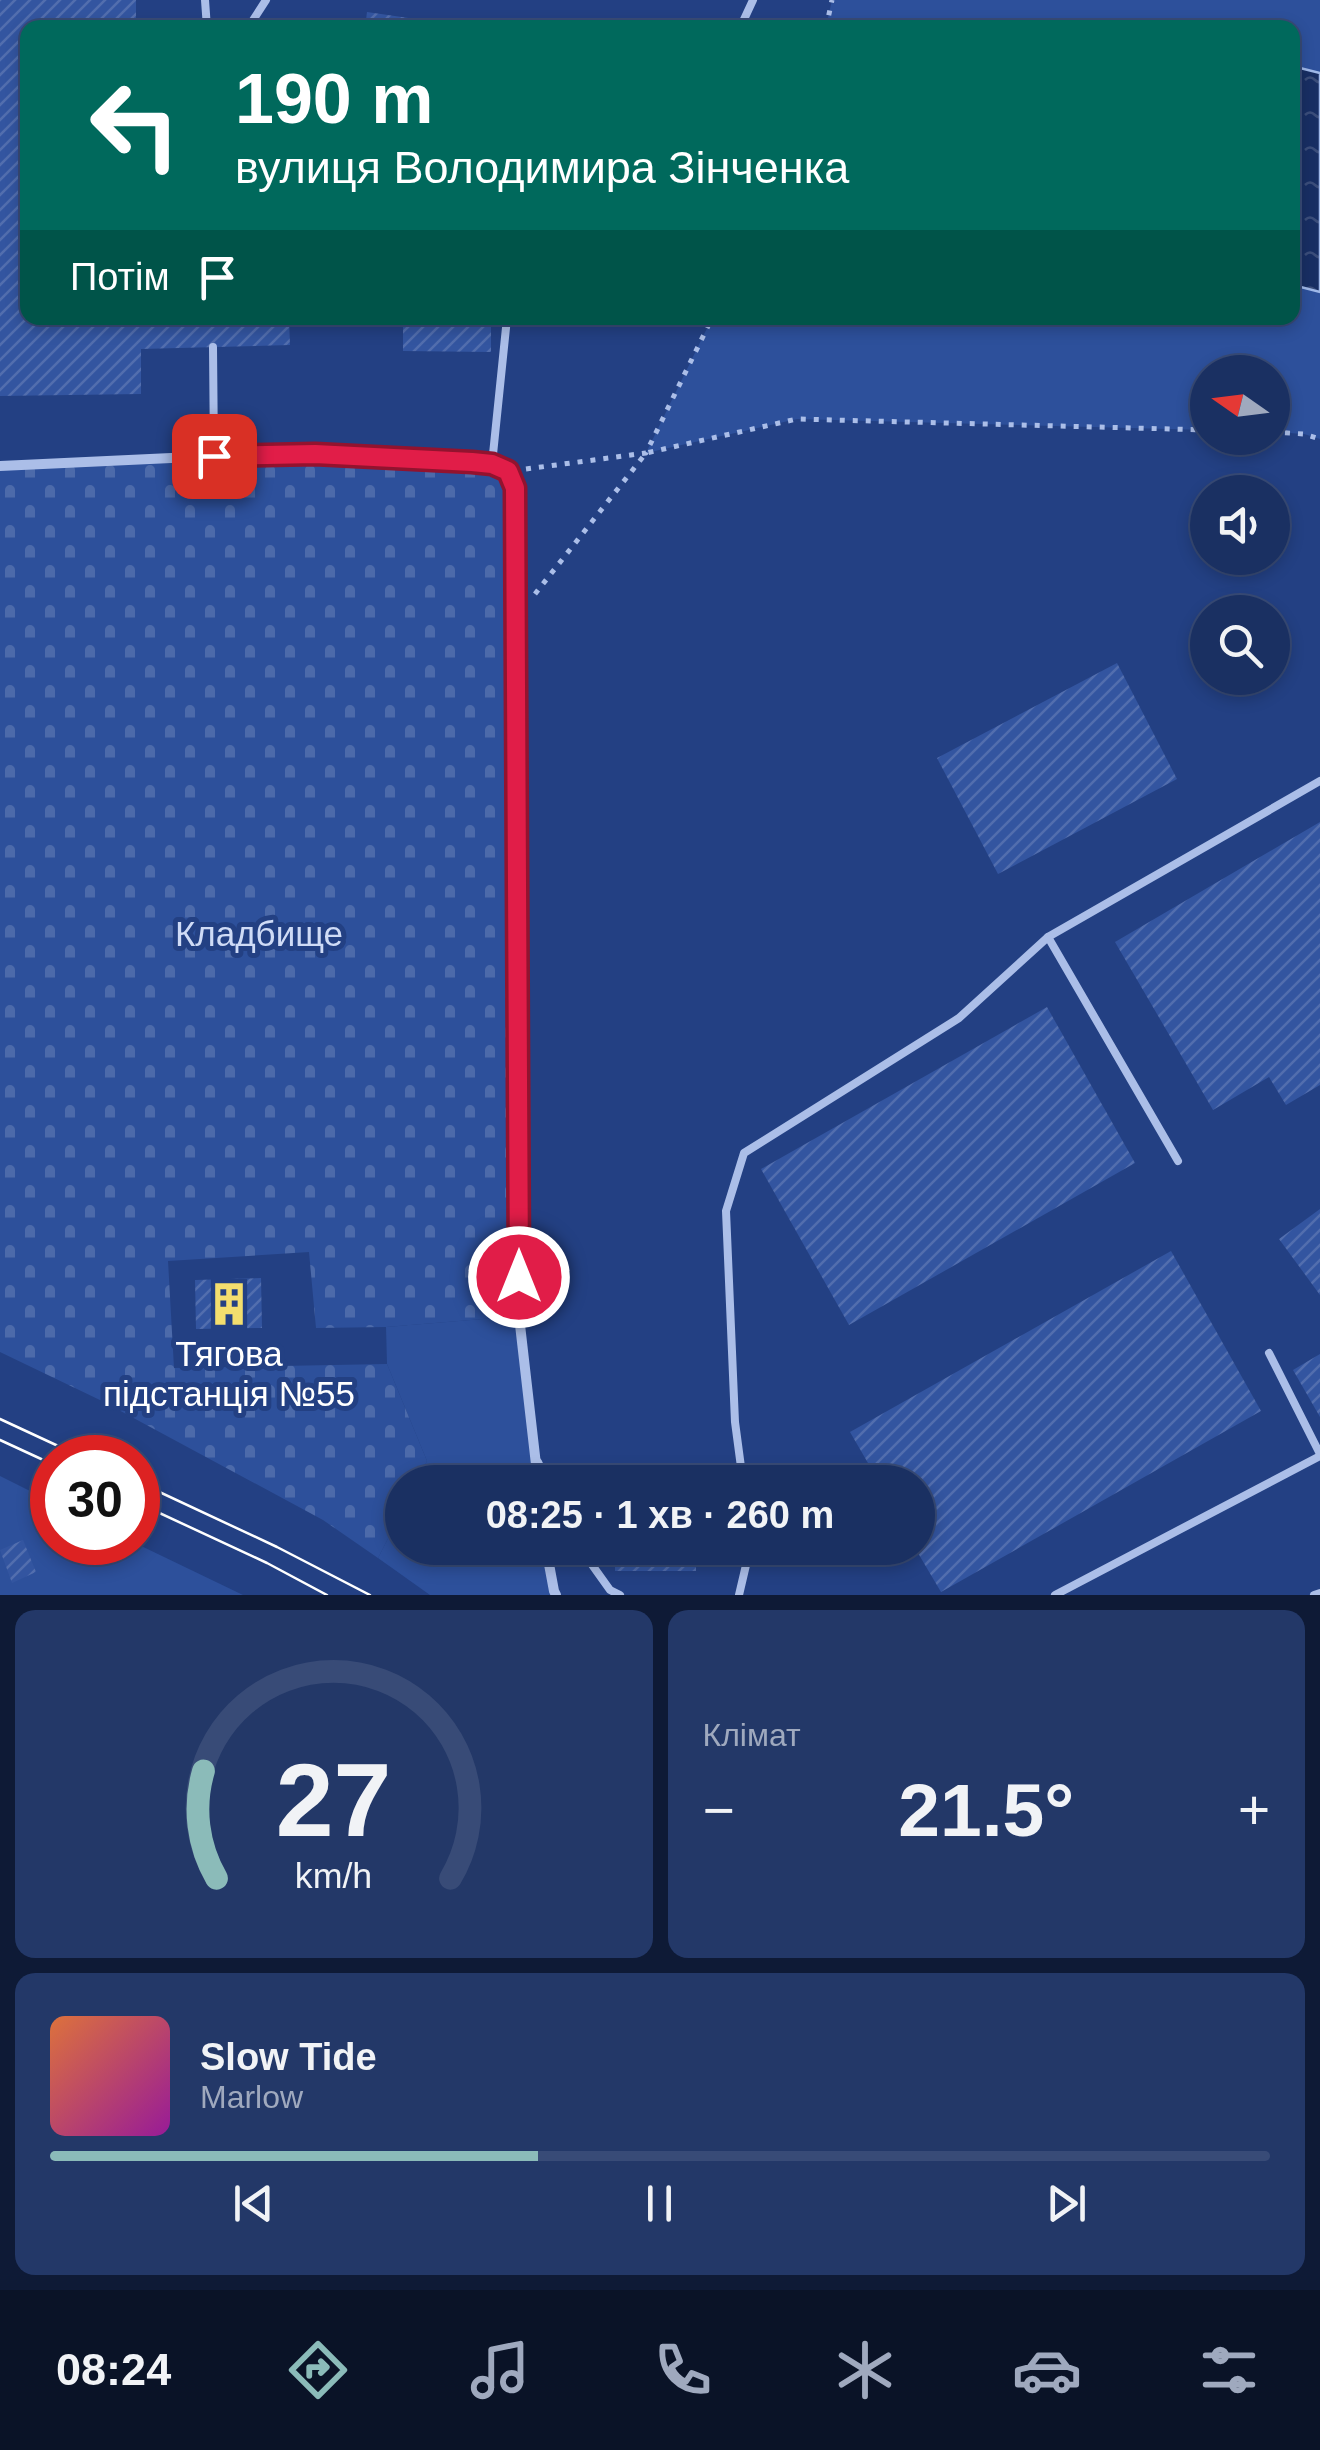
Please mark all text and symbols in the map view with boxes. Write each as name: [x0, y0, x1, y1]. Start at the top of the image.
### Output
icon: left: [70, 60, 200, 190]
text: 190 m: [235, 60, 433, 138]
text: вулиця Володимира Зінченка: [235, 142, 849, 193]
icon: arrive: [190, 250, 245, 305]
text: Потім: [70, 256, 170, 298]
north arrow: [1190, 355, 1290, 455]
map controls: [1190, 355, 1290, 695]
pin: [172, 414, 257, 499]
icon: arrive: [187, 429, 242, 484]
button: sound: [1190, 475, 1290, 575]
button: search: [1190, 595, 1290, 695]
park label: Кладбище: [175, 914, 343, 953]
position arrow: [467, 1225, 571, 1329]
building icon: Тягова підстанція №55: [205, 1280, 253, 1328]
place label: Тягова підстанція №55: [103, 1334, 355, 1413]
speed limit sign: 30: [30, 1435, 160, 1565]
text: 08:25 · 1 хв · 260 m: [486, 1494, 834, 1536]
text: Клімат: [703, 1717, 801, 1753]
text: 27: [276, 1742, 392, 1858]
text: 21.5°: [898, 1768, 1074, 1852]
text: −: [703, 1779, 735, 1841]
text: +: [1238, 1779, 1270, 1841]
text: km/h: [295, 1856, 372, 1896]
text: Slow Tide: [200, 2036, 377, 2078]
text: Marlow: [200, 2079, 303, 2115]
icon: previous: [226, 2176, 281, 2231]
icon: pause: [632, 2176, 687, 2231]
icon: next: [1039, 2176, 1094, 2231]
icon: directions: [283, 2335, 353, 2405]
icon: music: [465, 2335, 535, 2405]
icon: phone: [648, 2335, 718, 2405]
icon: climate: [830, 2335, 900, 2405]
icon: car: [1012, 2335, 1082, 2405]
icon: filters: [1194, 2335, 1264, 2405]
text: 08:24: [56, 2344, 171, 2395]

